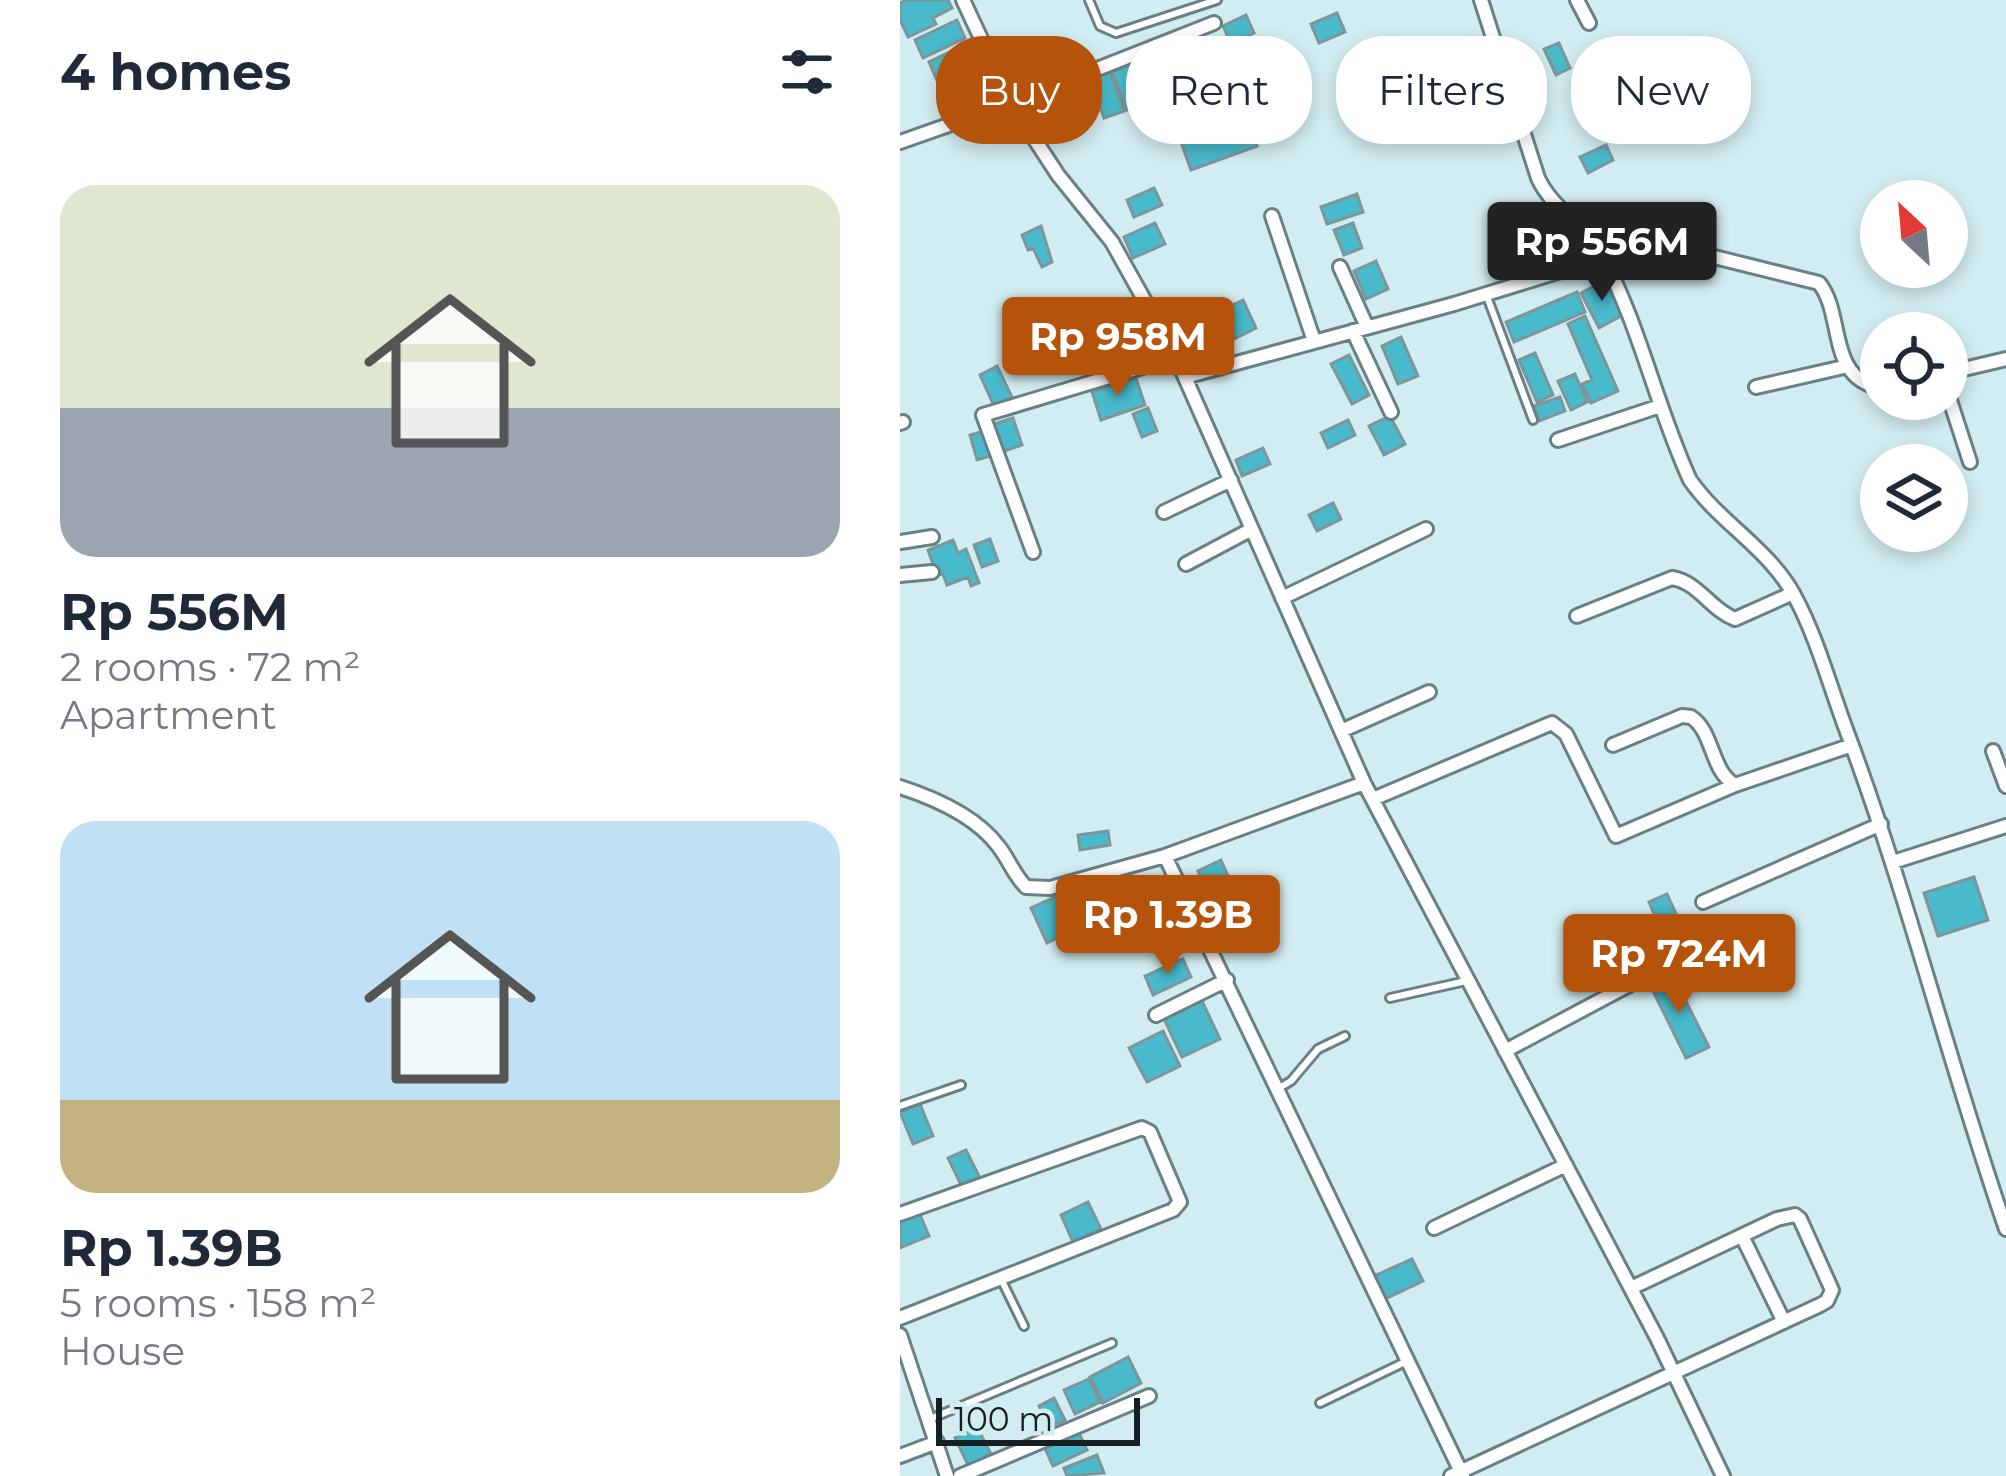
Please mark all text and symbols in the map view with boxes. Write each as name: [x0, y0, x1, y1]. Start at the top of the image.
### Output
chip: Buy: [936, 36, 1102, 144]
chip: Rent: [1126, 36, 1312, 144]
chip: Filters: [1336, 36, 1547, 144]
chip: New: [1571, 36, 1751, 144]
icon: filters: [774, 39, 840, 105]
text: 4 homes: [60, 41, 291, 103]
north arrow: [1860, 180, 1968, 288]
map controls: [1860, 180, 1968, 552]
pin: Rp 556M: [1491, 202, 1713, 304]
text: Rp 556M: [1515, 217, 1689, 265]
icon: home: [342, 263, 558, 479]
pin: Rp 958M: [1007, 297, 1229, 399]
text: Rp 958M: [1029, 312, 1207, 360]
button: locate: [1860, 312, 1968, 420]
button: layers: [1860, 444, 1968, 552]
text: Rp 556M: [60, 581, 289, 643]
text: 2 rooms · 72 m²: [60, 643, 361, 691]
text: Apartment: [60, 691, 276, 739]
pin: Rp 1.39B: [1044, 875, 1292, 977]
text: Rp 1.39B: [1083, 890, 1253, 938]
icon: home: [342, 899, 558, 1115]
pin: Rp 724M: [1568, 914, 1790, 1016]
text: Rp 724M: [1590, 929, 1768, 977]
text: Rp 1.39B: [60, 1217, 283, 1279]
text: 5 rooms · 158 m²: [60, 1279, 376, 1327]
text: House: [60, 1327, 185, 1375]
scale bar: [936, 1392, 1140, 1445]
text: 100 m: [954, 1399, 1053, 1439]

